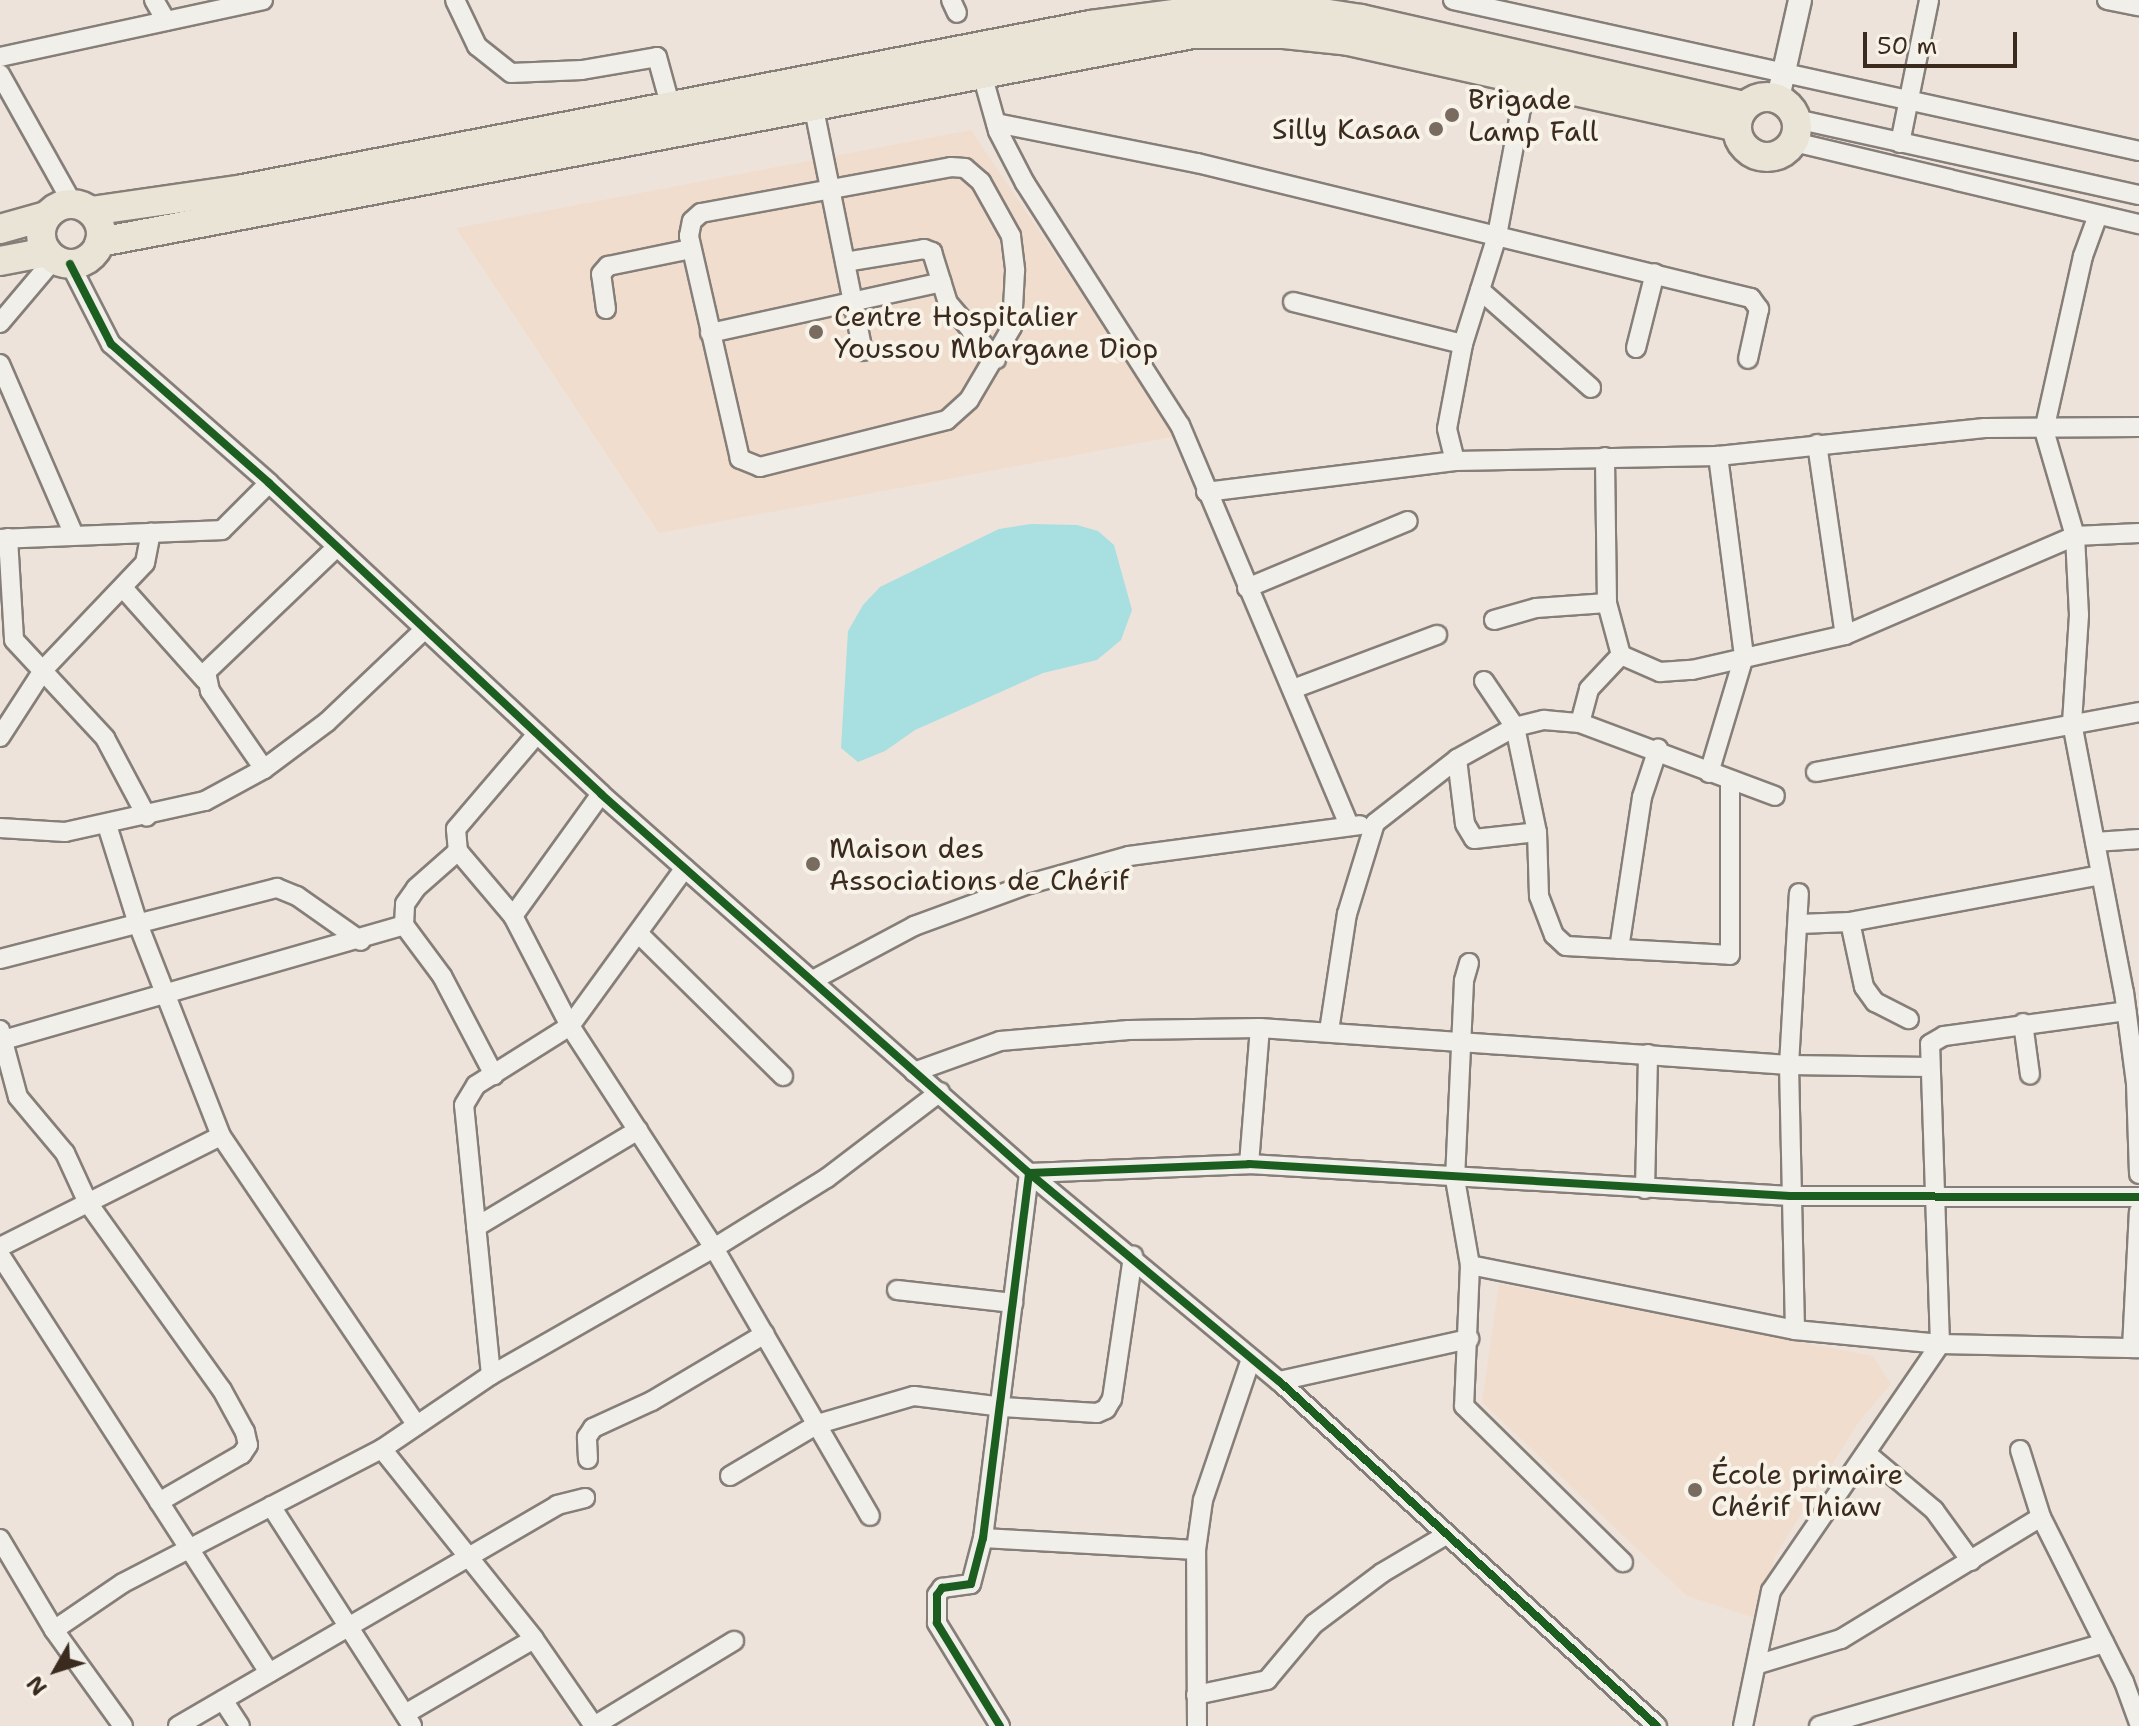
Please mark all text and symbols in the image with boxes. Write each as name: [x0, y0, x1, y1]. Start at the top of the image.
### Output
scale bar: [1867, 16, 2021, 66]
text: 50 m: [1877, 30, 1937, 62]
place label: Brigade Lamp Fall: [1468, 82, 1598, 148]
marker: Brigade Lamp Fall: [1443, 106, 1461, 124]
place label: Silly Kasaa: [1272, 112, 1420, 146]
marker: Silly Kasaa: [1427, 120, 1445, 138]
place label: Centre Hospitalier Youssou Mbargane Diop: [834, 299, 1158, 365]
marker: Centre Hospitalier Youssou Mbargane Diop: [805, 321, 827, 343]
place label: Maison des Associations de Chérif: [829, 831, 1129, 897]
marker: Maison des Associations de Chérif: [804, 855, 822, 873]
place label: École primaire Chérif Thiaw: [1711, 1457, 1903, 1523]
marker: École primaire Chérif Thiaw: [1686, 1481, 1704, 1499]
north arrow: [16, 1630, 96, 1710]
text: N: [20, 1670, 54, 1701]

